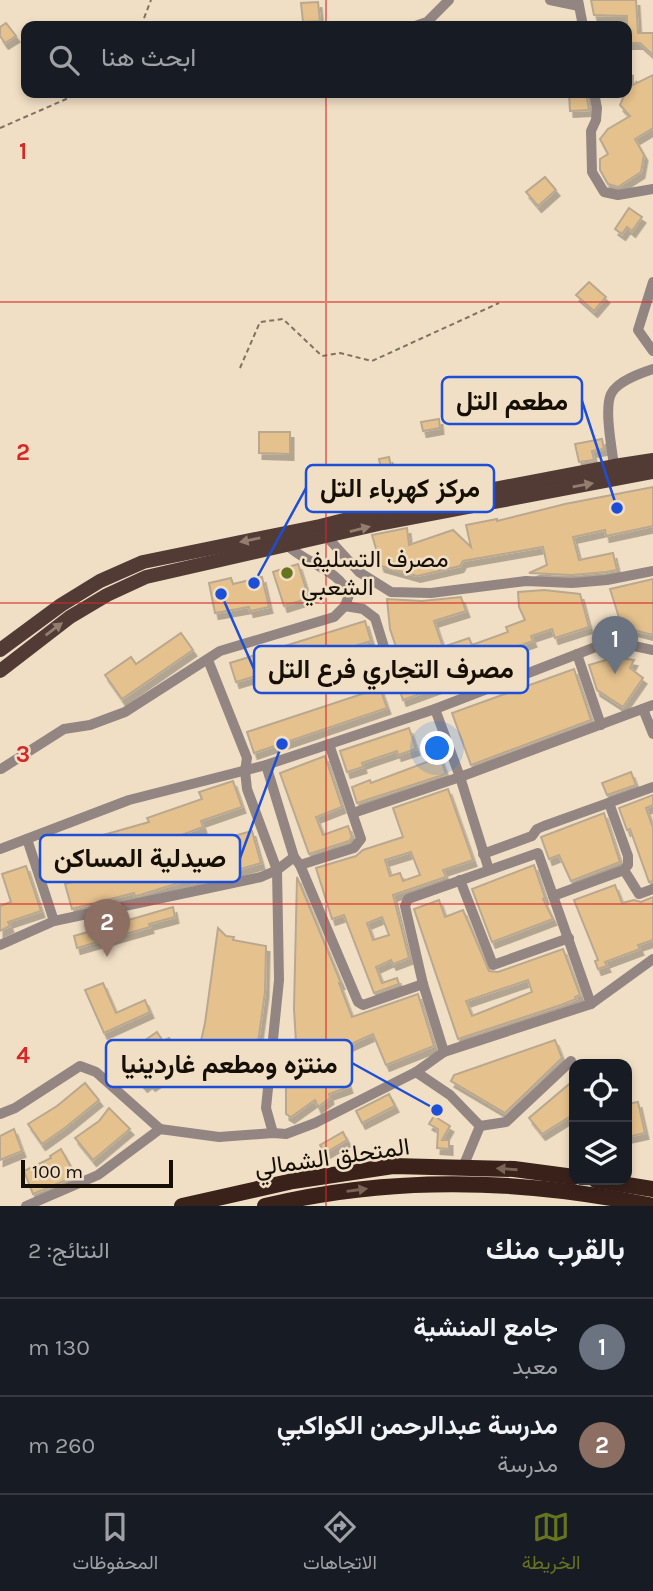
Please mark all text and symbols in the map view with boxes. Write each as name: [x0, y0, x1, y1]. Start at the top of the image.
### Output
search box: [21, 21, 632, 98]
icon: search: [45, 41, 83, 79]
text: ابحث هنا: [101, 42, 196, 73]
text: 1: [19, 138, 27, 165]
callout: مطعم التل: [442, 377, 582, 424]
text: مطعم التل: [456, 386, 568, 418]
text: 2: [16, 439, 30, 466]
callout: مركز كهرباء التل: [306, 465, 494, 512]
text: مركز كهرباء التل: [320, 473, 480, 504]
one-way arrow: [572, 479, 594, 490]
one-way arrow: [349, 523, 371, 534]
one-way arrow: [239, 535, 261, 546]
place label: مصرف التسليف الشعبي: [301, 545, 449, 606]
marker: مصرف التسليف الشعبي: [279, 565, 295, 581]
pin: 1: [592, 616, 638, 674]
one-way arrow: [44, 621, 62, 636]
callout: مصرف التجاري فرع التل: [254, 646, 528, 693]
text: مصرف التجاري فرع التل: [268, 654, 514, 691]
your location: [420, 731, 454, 765]
text: 3: [16, 741, 30, 768]
callout: صيدلية المساكن: [40, 835, 240, 882]
text: صيدلية المساكن: [54, 843, 226, 874]
pin: 2: [84, 899, 130, 957]
callout: منتزه ومطعم غاردينيا: [106, 1040, 352, 1087]
text: 4: [16, 1042, 30, 1069]
text: منتزه ومطعم غاردينيا: [120, 1049, 338, 1081]
map controls: [569, 1059, 632, 1185]
button: locate: [569, 1059, 632, 1122]
button: layers: [569, 1122, 632, 1185]
street label: المتحلق الشمالي: [253, 1132, 412, 1187]
scale bar: [21, 1157, 173, 1189]
text: 100 m: [32, 1161, 83, 1183]
one-way arrow: [495, 1163, 517, 1174]
one-way arrow: [346, 1184, 368, 1195]
text: بالقرب منك: [486, 1231, 625, 1267]
text: النتائج: 2: [28, 1237, 110, 1264]
text: جامع المنشية: [413, 1312, 558, 1343]
text: 130 m: [28, 1334, 90, 1361]
text: 1: [598, 1334, 606, 1361]
text: معبد: [512, 1353, 558, 1380]
text: مدرسة عبدالرحمن الكواكبي: [277, 1410, 558, 1441]
text: 260 m: [28, 1432, 95, 1459]
text: 2: [595, 1432, 609, 1459]
text: مدرسة: [497, 1451, 558, 1478]
tab: المحفوظات: [73, 1508, 158, 1579]
tab: الاتجاهات: [303, 1508, 377, 1579]
tab: الخريطة: [522, 1508, 581, 1579]

